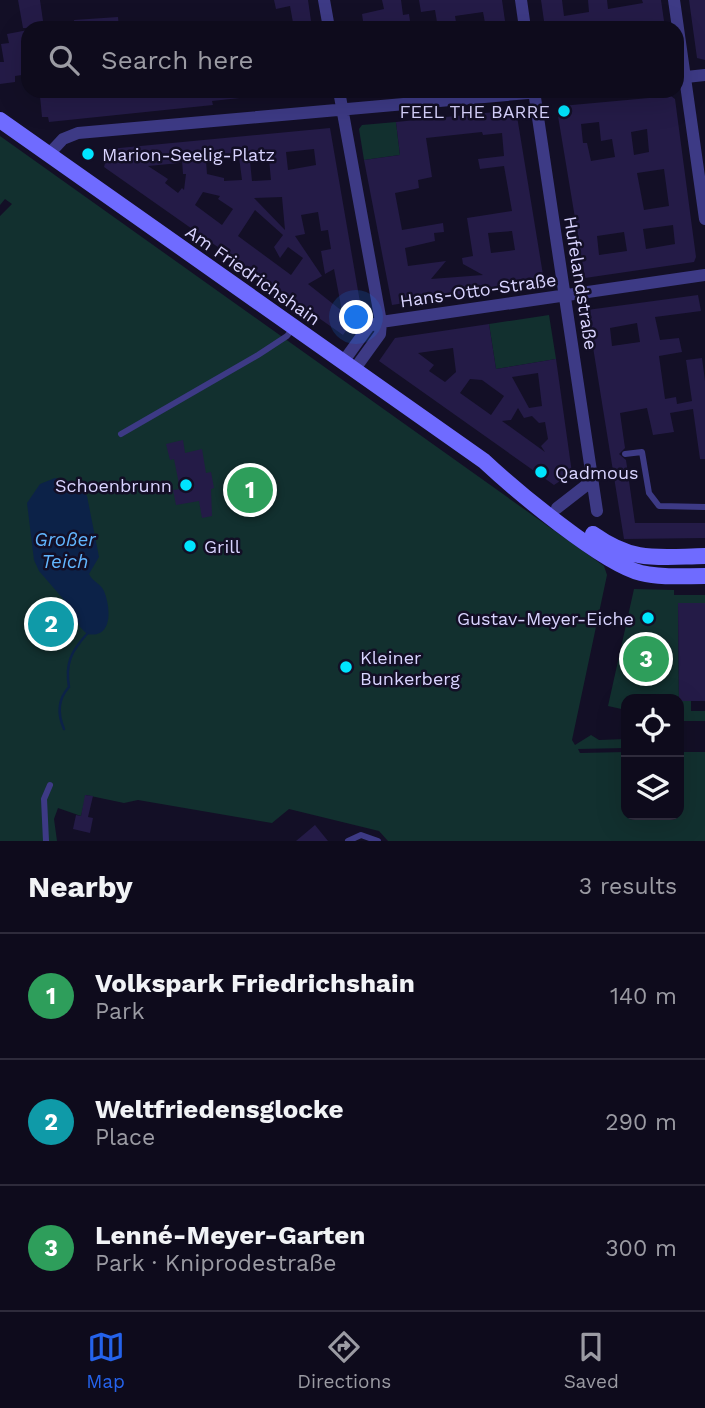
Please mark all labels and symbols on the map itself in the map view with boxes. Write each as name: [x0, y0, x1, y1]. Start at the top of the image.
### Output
place label: FEEL THE BARRE: [400, 101, 550, 122]
marker: FEEL THE BARRE: [556, 103, 572, 119]
place label: Marion-Seelig-Platz: [102, 144, 275, 165]
marker: Marion-Seelig-Platz: [80, 146, 96, 162]
street label: Hufelandstraße: [560, 215, 602, 351]
street label: Am Friedrichshain: [182, 221, 324, 329]
street label: Hans-Otto-Straße: [398, 269, 558, 311]
your location: [339, 300, 373, 334]
place label: Qadmous: [555, 462, 638, 483]
pin: 1: [227, 464, 273, 516]
marker: Qadmous: [533, 464, 549, 480]
place label: Schoenbrunn: [55, 475, 172, 496]
marker: Schoenbrunn: [178, 477, 194, 493]
water label: Großer Teich: [34, 528, 96, 573]
place label: Grill: [204, 536, 241, 557]
marker: Grill: [182, 538, 198, 554]
pin: 2: [28, 598, 74, 650]
place label: Gustav-Meyer-Eiche: [457, 608, 634, 629]
marker: Gustav-Meyer-Eiche: [640, 610, 656, 626]
pin: 3: [623, 633, 669, 685]
place label: Kleiner Bunkerberg: [360, 647, 460, 689]
marker: Kleiner Bunkerberg: [338, 659, 354, 675]

